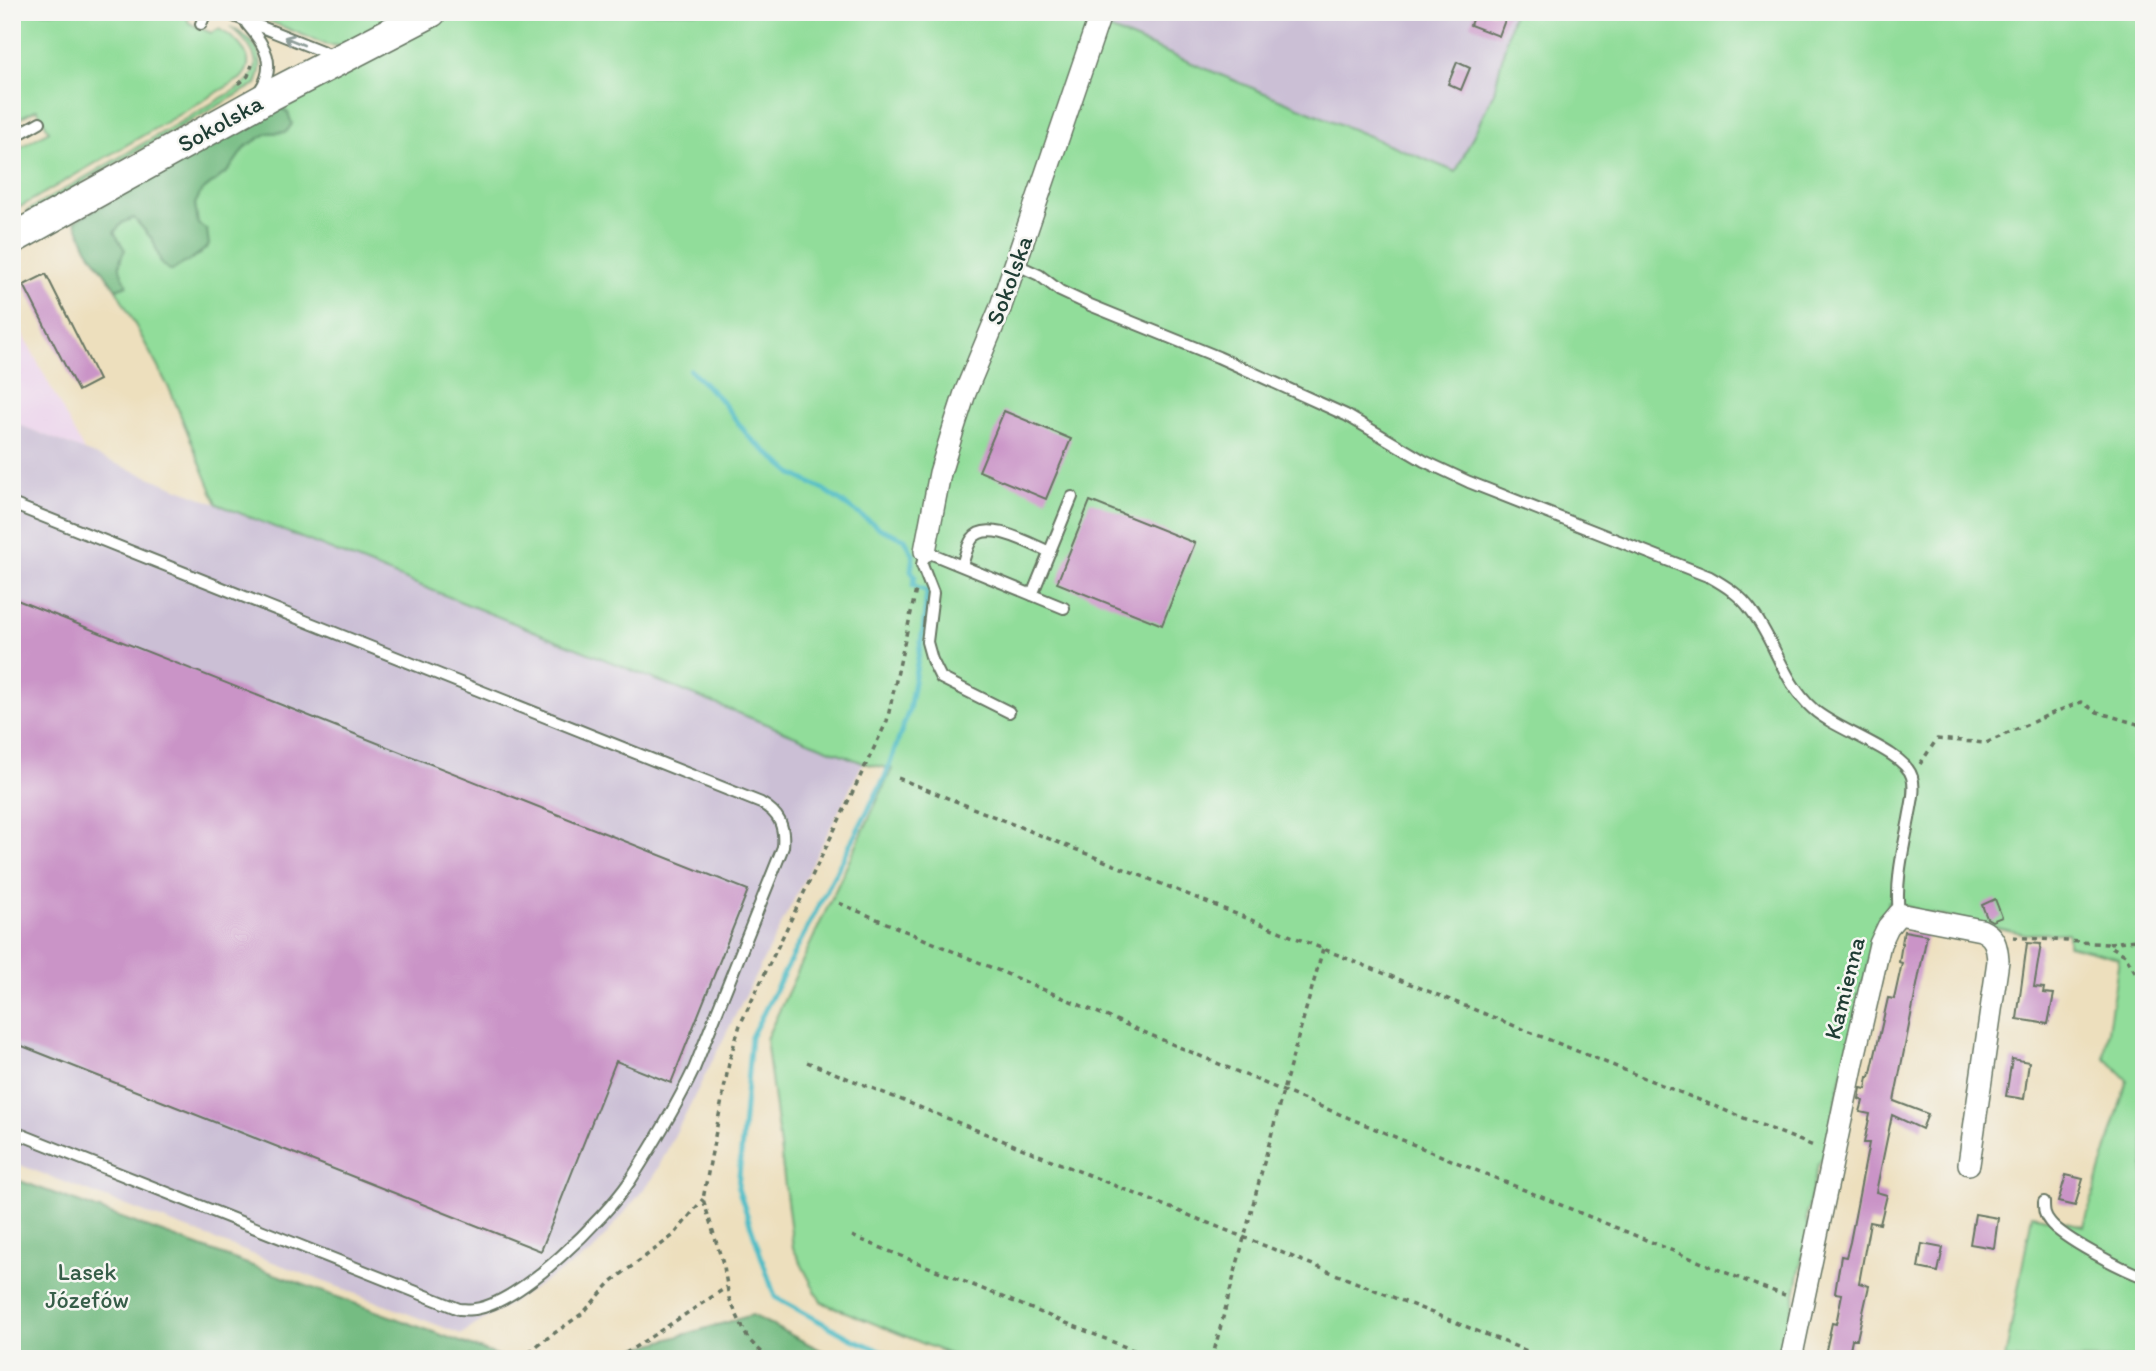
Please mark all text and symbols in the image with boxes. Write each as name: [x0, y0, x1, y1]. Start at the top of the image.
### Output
one-way arrow: [283, 33, 305, 46]
street label: Sokolska: [172, 88, 268, 158]
street label: Sokolska: [979, 231, 1039, 329]
street label: Kamienna: [1817, 933, 1871, 1042]
park label: Lasek Józefów: [45, 1257, 129, 1314]

